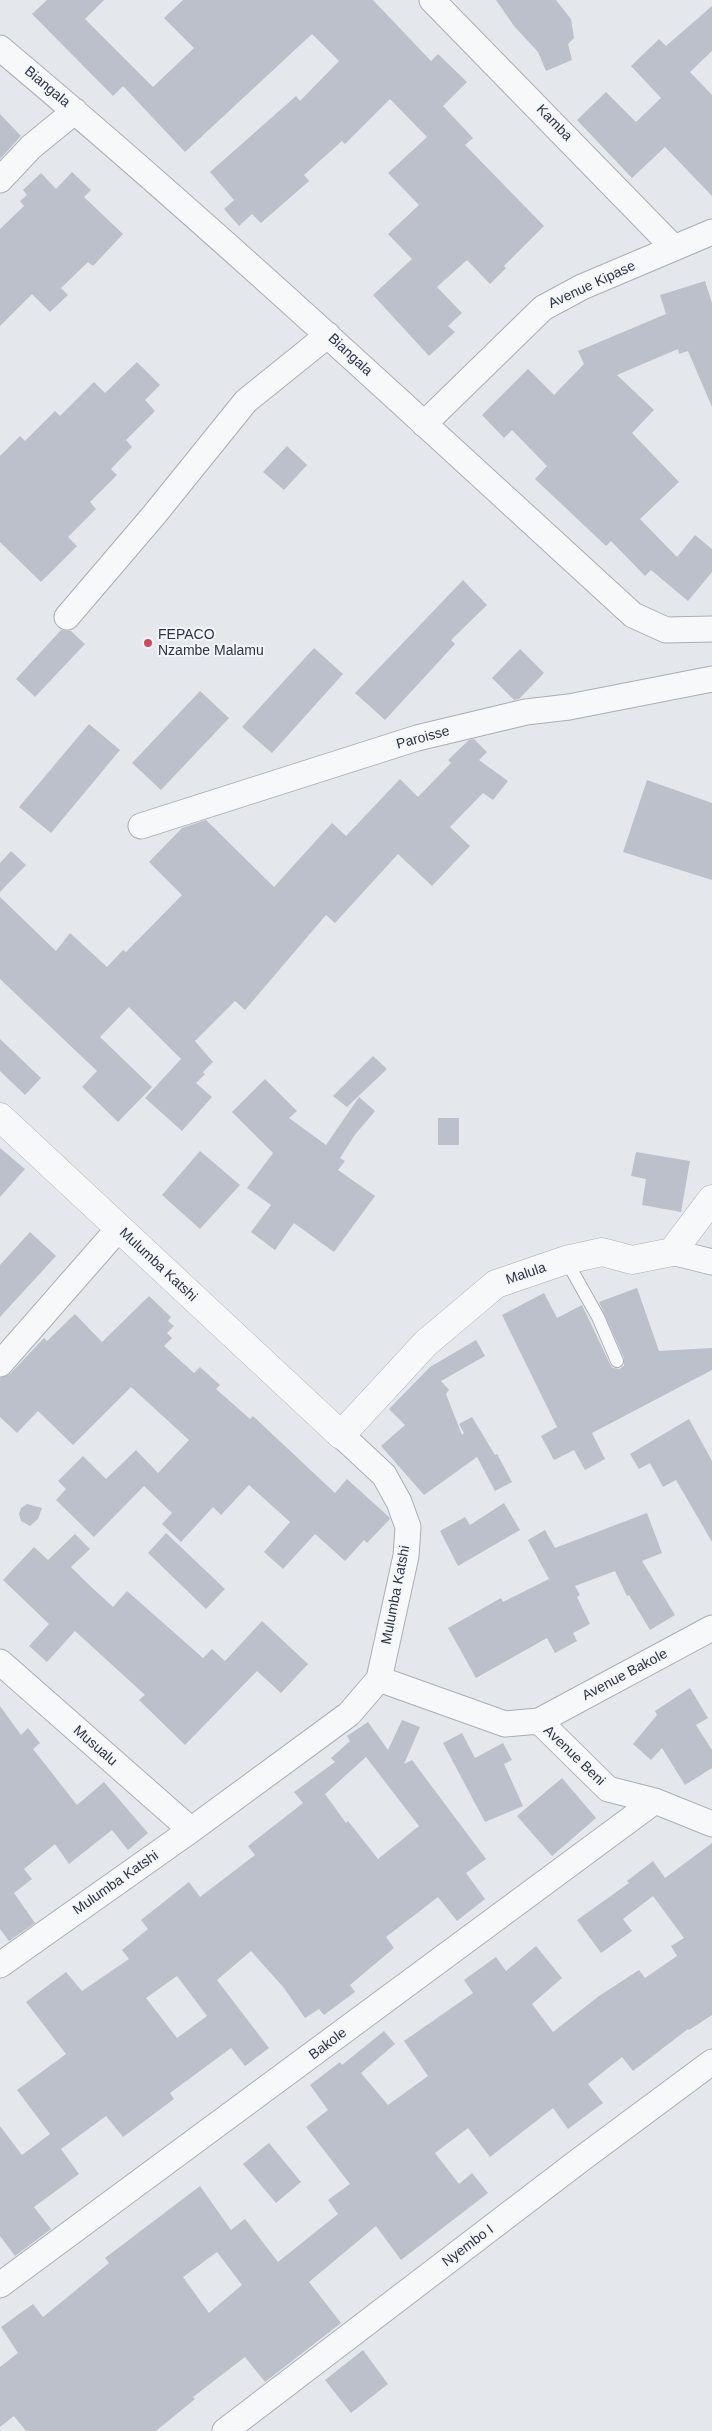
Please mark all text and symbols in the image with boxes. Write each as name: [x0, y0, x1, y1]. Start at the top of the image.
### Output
street label: Biangala: [21, 63, 73, 111]
street label: Kamba: [533, 101, 575, 145]
street label: Avenue Kipase: [546, 258, 638, 312]
street label: Biangala: [324, 330, 376, 380]
place label: FEPACO Nzambe Malamu: [158, 627, 264, 660]
marker: FEPACO Nzambe Malamu: [142, 637, 154, 649]
street label: Paroisse: [395, 723, 451, 753]
street label: Mulumba Katshi: [116, 1225, 200, 1305]
street label: Malula: [504, 1259, 548, 1289]
street label: Mulumba Katshi: [378, 1544, 414, 1646]
street label: Avenue Bakole: [580, 1646, 670, 1704]
street label: Musualu: [70, 1722, 120, 1770]
street label: Avenue Beni: [540, 1722, 608, 1790]
street label: Mulumba Katshi: [70, 1847, 162, 1919]
street label: Bakole: [306, 2024, 350, 2064]
street label: Nyembo I: [439, 2221, 497, 2271]

